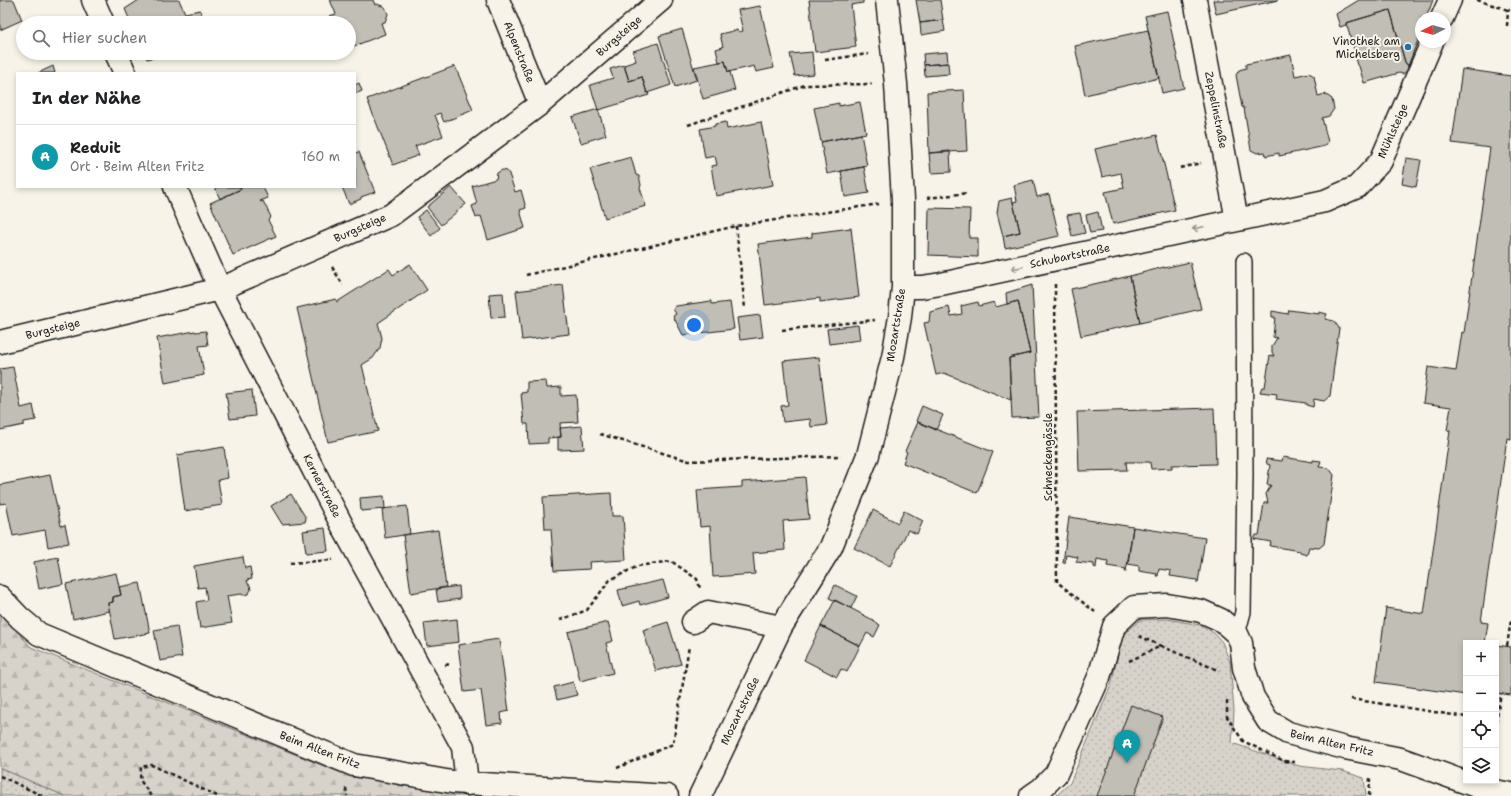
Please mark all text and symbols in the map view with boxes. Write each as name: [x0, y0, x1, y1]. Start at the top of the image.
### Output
street label: Burgsteige: [593, 12, 645, 60]
north arrow: [1415, 12, 1451, 48]
search box: [16, 16, 356, 60]
street label: Alpenstraße: [500, 19, 538, 85]
icon: search: [30, 27, 52, 49]
text: Hier suchen: [62, 28, 147, 48]
place label: Vinothek am Michelsberg: [1332, 34, 1401, 62]
marker: Vinothek am Michelsberg: [1403, 42, 1413, 52]
street label: Zeppelinstraße: [1201, 70, 1231, 150]
text: In der Nähe: [32, 87, 141, 109]
street label: Mühlsteige: [1374, 101, 1412, 161]
text: Reduit: [70, 138, 121, 158]
text: A: [40, 148, 50, 165]
text: 160 m: [302, 148, 340, 165]
text: Ort · Beim Alten Fritz: [70, 158, 205, 175]
street label: Burgsteige: [331, 210, 389, 246]
one-way arrow: [1192, 225, 1205, 233]
street label: Schubartstraße: [1028, 240, 1112, 272]
one-way arrow: [1011, 264, 1024, 272]
street label: Mozartstraße: [883, 287, 909, 363]
street label: Burgsteige: [24, 315, 82, 343]
your location: [684, 315, 704, 335]
street label: Schneckengässle: [1041, 413, 1056, 501]
street label: Kernerstraße: [300, 452, 344, 520]
map controls: [1463, 640, 1499, 784]
button: +: [1463, 640, 1499, 676]
street label: Mozartstraße: [717, 674, 763, 748]
button: −: [1463, 676, 1499, 712]
button: locate: [1463, 712, 1499, 748]
street label: Beim Alten Fritz: [1289, 726, 1375, 760]
street label: Beim Alten Fritz: [277, 728, 363, 772]
pin: A: [1114, 730, 1140, 763]
button: layers: [1463, 748, 1499, 784]

